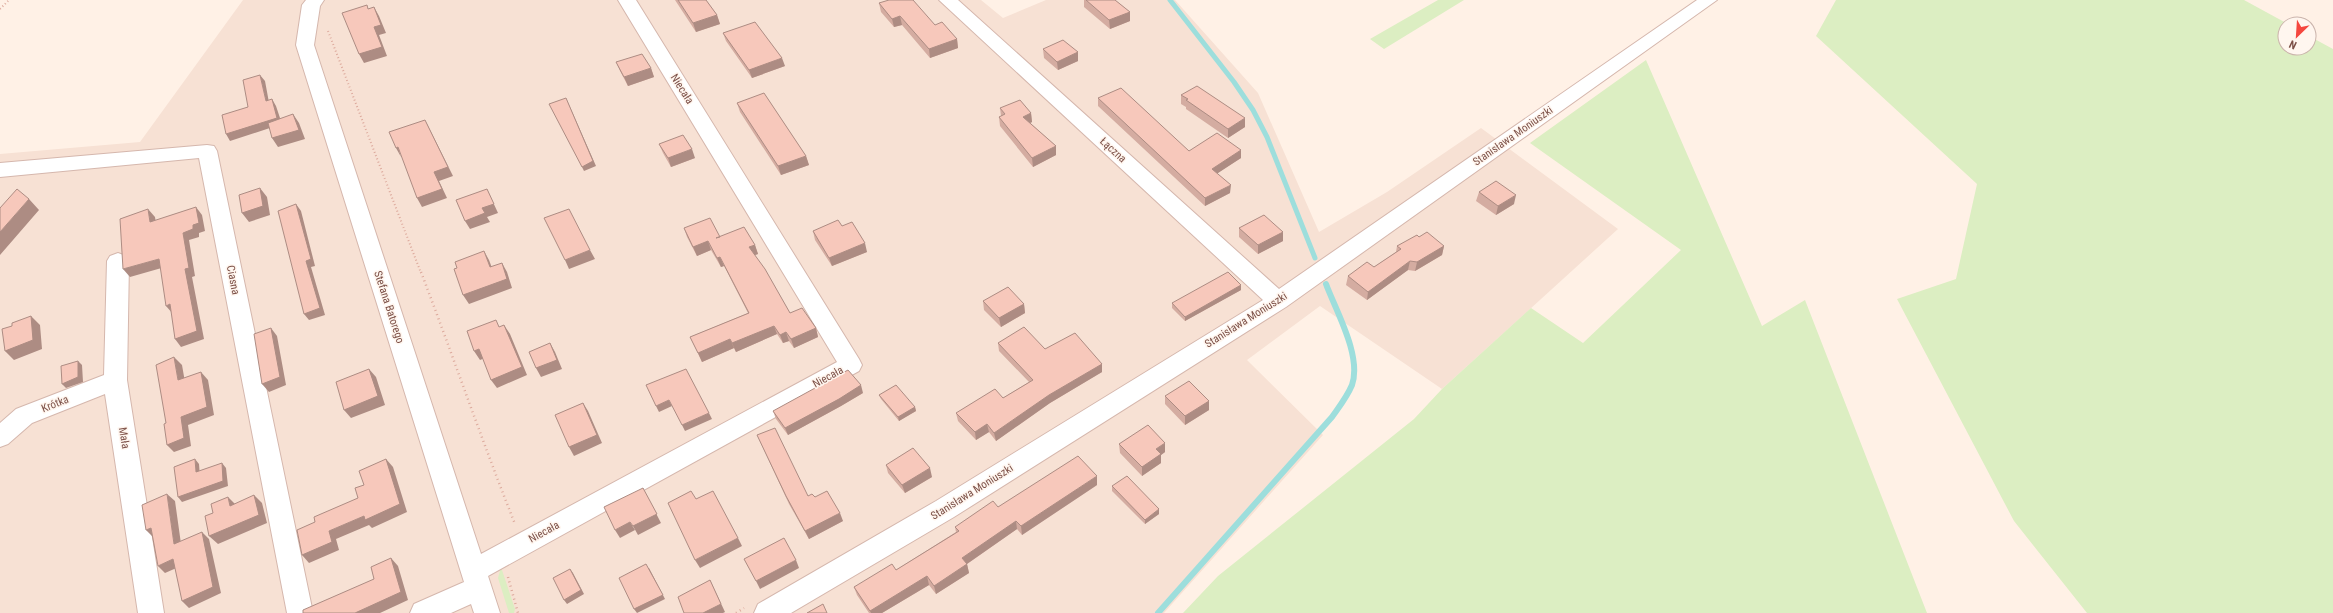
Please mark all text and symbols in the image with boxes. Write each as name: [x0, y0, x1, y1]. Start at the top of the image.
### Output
north arrow: [2277, 16, 2317, 56]
text: N: [2287, 37, 2299, 52]
street label: Niecała: [668, 72, 696, 106]
street label: Stanisława Moniuszki: [1471, 104, 1555, 168]
street label: Łączna: [1097, 135, 1129, 165]
street label: Ciasna: [224, 264, 242, 296]
street label: Stefana Batorego: [371, 269, 407, 345]
street label: Stanisława Moniuszki: [1203, 289, 1289, 351]
street label: Niecała: [810, 363, 846, 391]
street label: Krótka: [39, 393, 71, 415]
street label: Mała: [116, 426, 132, 450]
street label: Stanisława Moniuszki: [929, 461, 1015, 523]
street label: Niecała: [526, 518, 562, 546]

